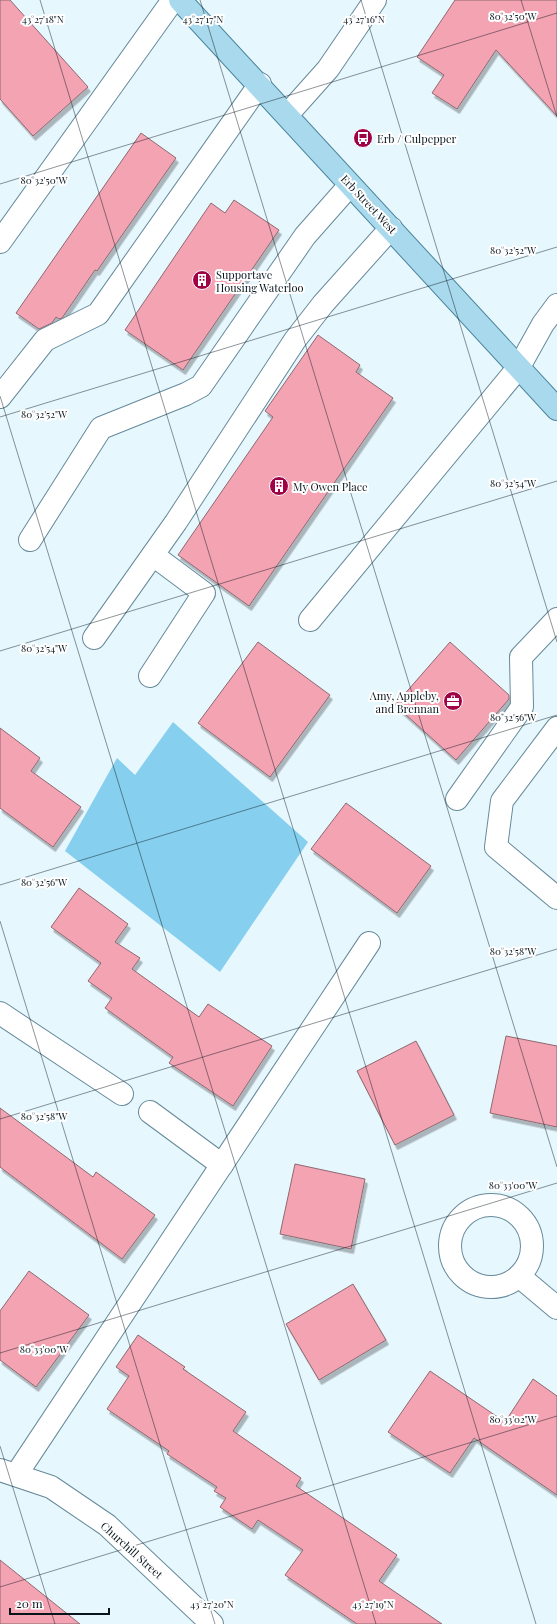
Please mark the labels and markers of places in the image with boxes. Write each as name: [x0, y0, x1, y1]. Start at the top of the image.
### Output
bus stop icon: Erb / Culpepper: [352, 127, 374, 149]
place label: Erb / Culpepper: [377, 131, 457, 146]
place label: Supportave Housing Waterloo: [216, 267, 303, 295]
building icon: Supportave Housing Waterloo: [191, 269, 213, 291]
building icon: My Owen Place: [268, 475, 290, 497]
place label: My Owen Place: [293, 479, 368, 494]
place label: Amy, Appleby, and Brennan: [369, 688, 439, 716]
office icon: Amy, Appleby, and Brennan: [442, 690, 464, 712]

